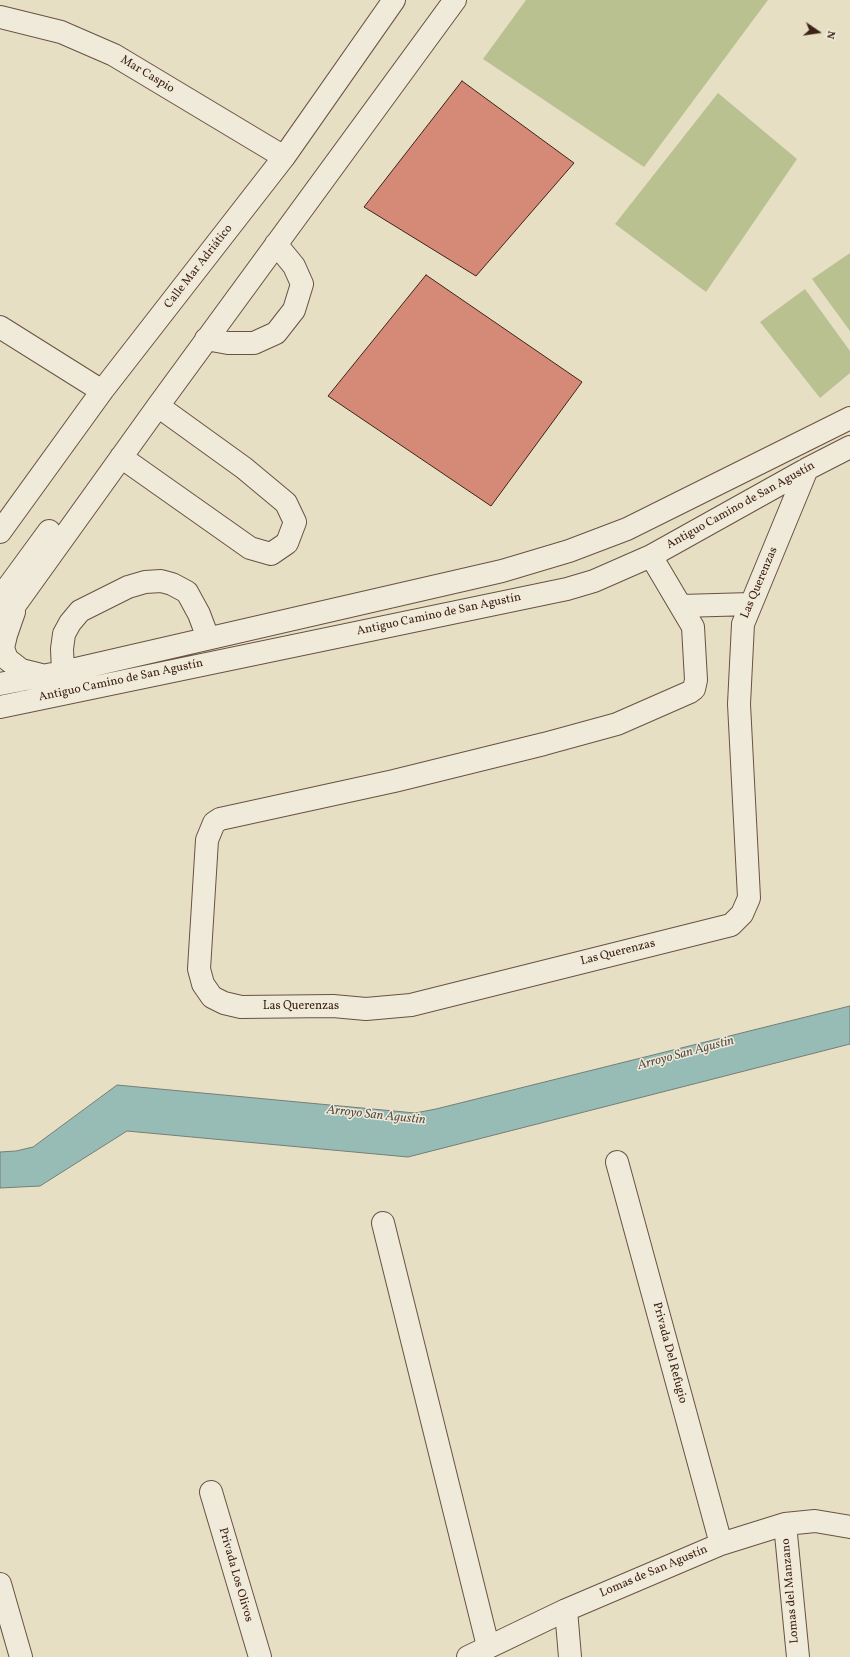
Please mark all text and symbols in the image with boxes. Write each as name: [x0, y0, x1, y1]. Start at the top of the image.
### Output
north arrow: [798, 12, 838, 52]
text: N: [822, 29, 838, 40]
street label: Mar Caspio: [117, 53, 177, 97]
street label: Calle Mar Adriático: [162, 222, 236, 312]
street label: Antiguo Camino de San Agustín: [664, 459, 818, 553]
street label: Las Querenzas: [738, 545, 782, 621]
street label: Antiguo Camino de San Agustín: [356, 591, 522, 639]
street label: Antiguo Camino de San Agustín: [38, 657, 204, 705]
street label: Las Querenzas: [579, 937, 657, 969]
street label: Las Querenzas: [263, 1000, 339, 1014]
water label: Arroyo San Agustin: [636, 1034, 736, 1074]
water label: Arroyo San Agustin: [326, 1103, 426, 1129]
street label: Privada Del Refugio: [649, 1301, 689, 1405]
street label: Privada Los Olivos: [215, 1526, 255, 1624]
street label: Lomas del Manzano: [779, 1538, 803, 1644]
street label: Lomas de San Agustín: [598, 1543, 710, 1601]

